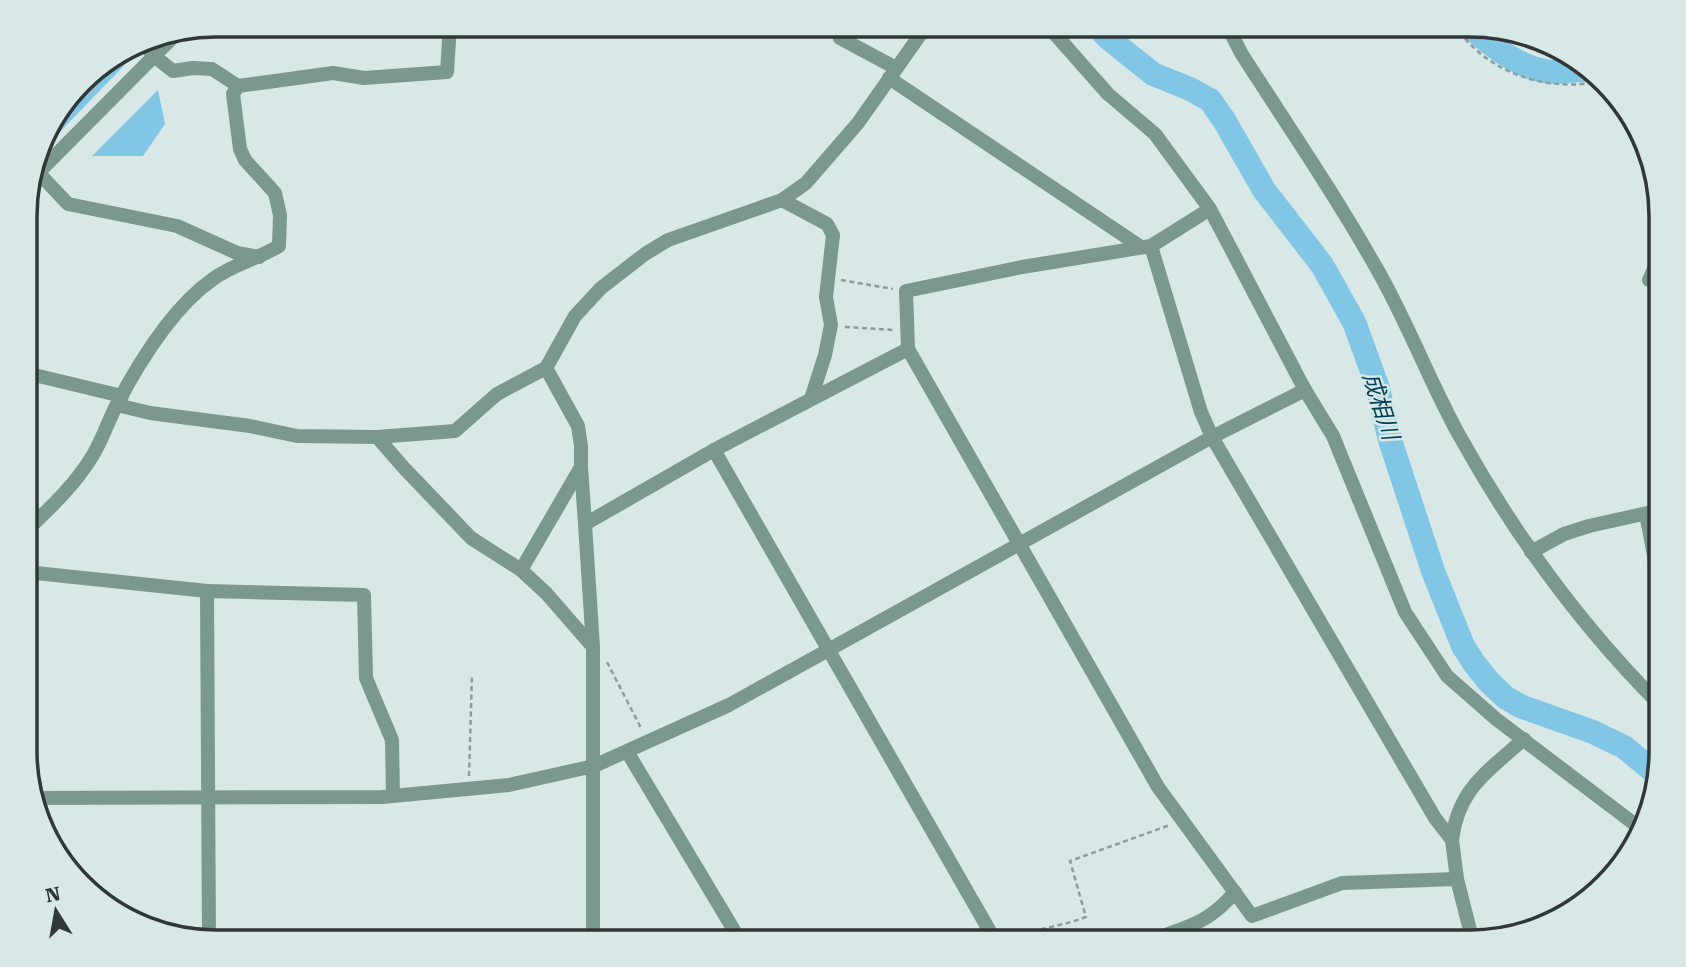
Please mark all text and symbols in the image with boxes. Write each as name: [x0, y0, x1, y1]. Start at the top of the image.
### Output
water label: 成相川: [1357, 369, 1405, 446]
north arrow: [21, 876, 91, 946]
text: N: [43, 882, 63, 907]

